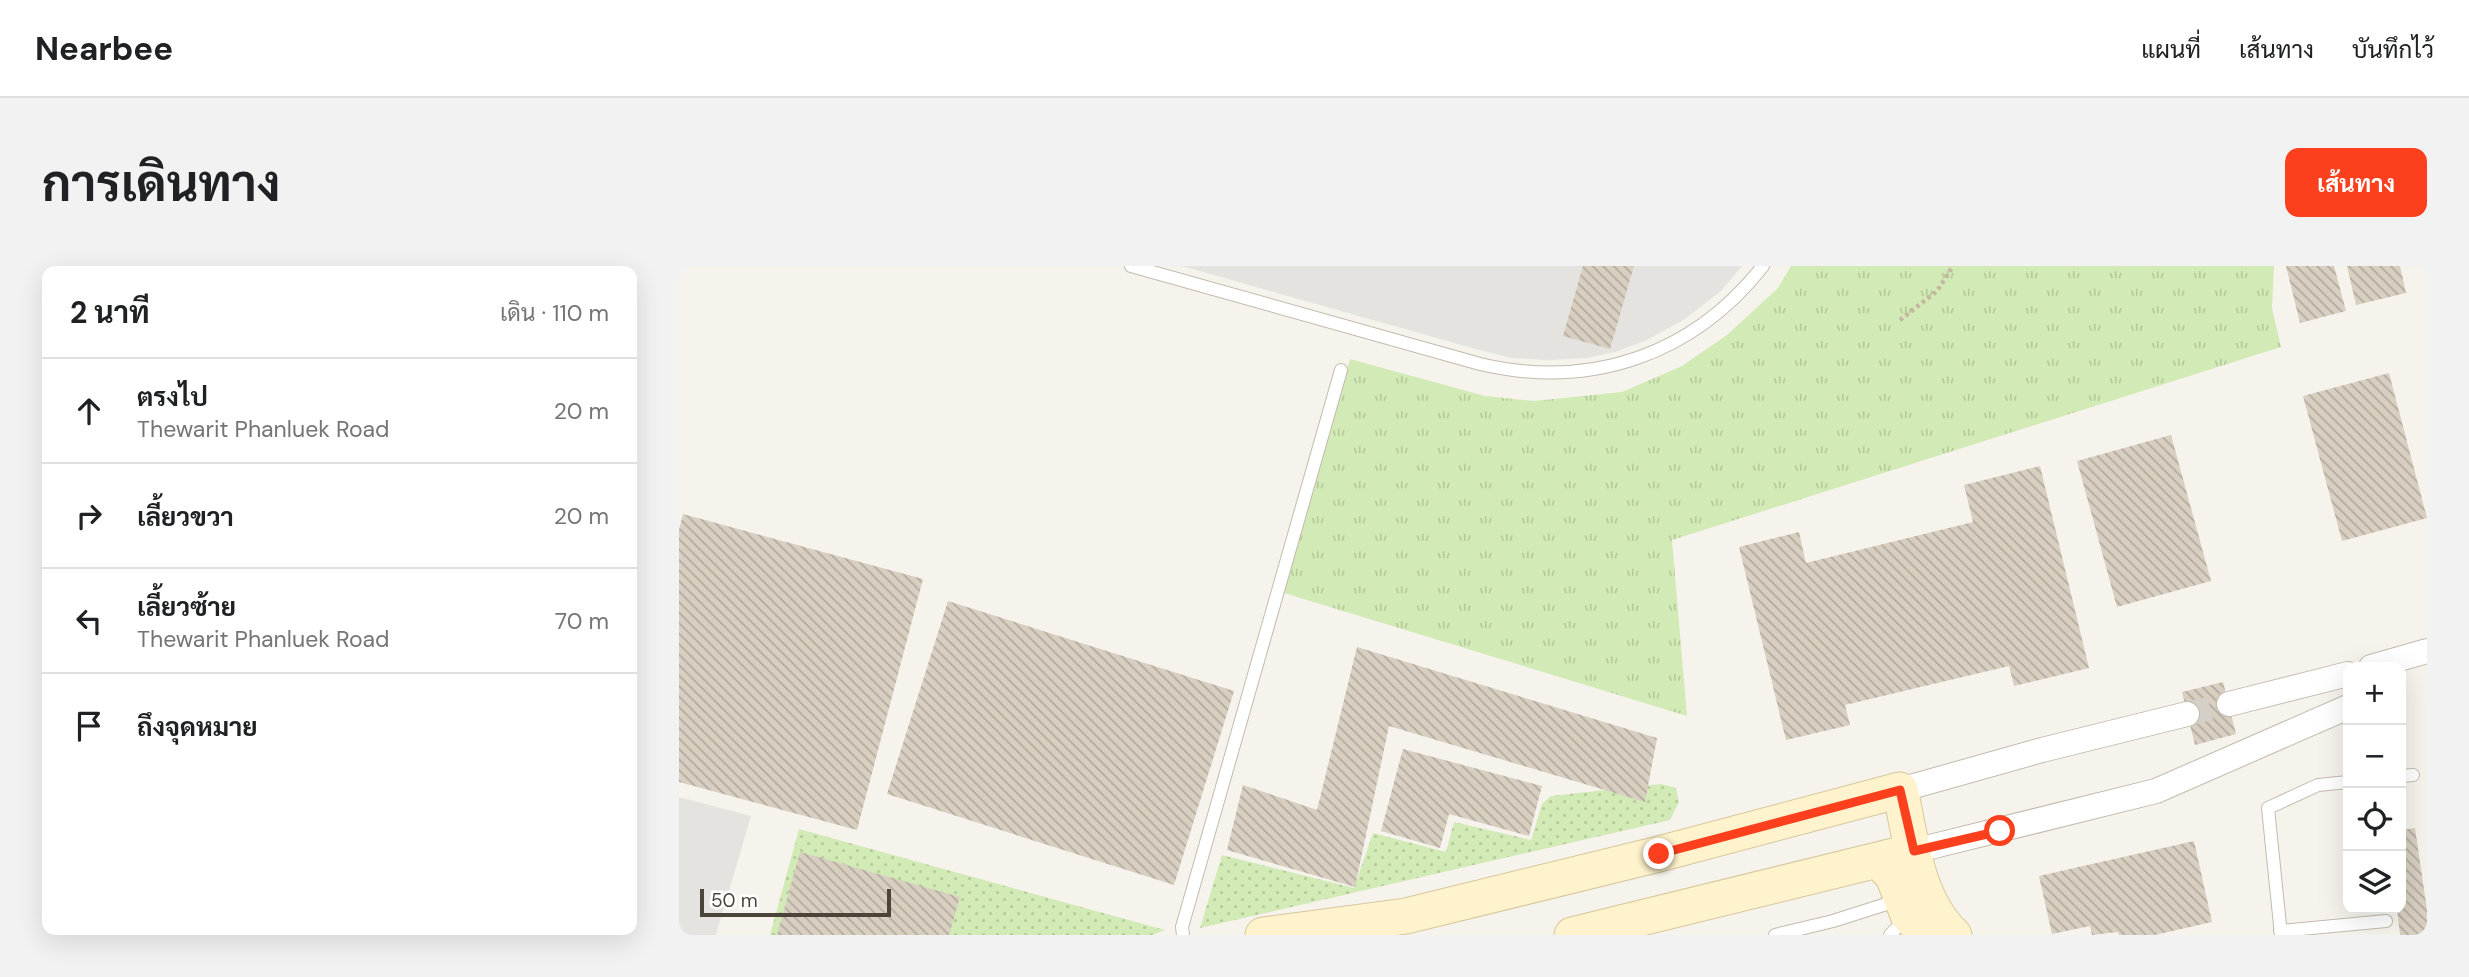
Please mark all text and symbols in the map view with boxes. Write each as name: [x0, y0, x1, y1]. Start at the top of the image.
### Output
text: Nearbee: [35, 27, 173, 70]
text: แผนที่: [2141, 34, 2201, 65]
text: เส้นทาง: [2239, 34, 2314, 65]
text: บันทึกไว้: [2352, 34, 2434, 65]
button: เส้นทาง: [2285, 148, 2427, 217]
text: การเดินทาง: [42, 152, 280, 216]
text: 2 นาที: [70, 293, 150, 332]
text: เดิน · 110 m: [500, 298, 609, 328]
text: ตรงไป: [137, 380, 208, 414]
icon: ahead: [70, 392, 108, 430]
text: 20 m: [554, 396, 609, 426]
text: Thewarit Phanluek Road: [137, 414, 389, 444]
icon: right: [70, 497, 108, 535]
text: เลี้ยวขวา: [137, 500, 234, 534]
text: 20 m: [554, 501, 609, 531]
text: เลี้ยวซ้าย: [137, 590, 236, 624]
icon: left: [70, 602, 108, 640]
text: 70 m: [555, 606, 609, 636]
text: Thewarit Phanluek Road: [137, 624, 389, 654]
map controls: [2343, 662, 2406, 914]
button: +: [2343, 662, 2406, 725]
icon: arrive: [70, 707, 108, 745]
text: ถึงจุดหมาย: [137, 710, 258, 744]
button: −: [2343, 725, 2406, 788]
button: locate: [2343, 788, 2406, 851]
route start: [1984, 815, 2015, 846]
route end: [1643, 838, 1674, 869]
button: layers: [2343, 851, 2406, 914]
scale bar: [700, 886, 891, 918]
text: 50 m: [711, 888, 758, 913]

